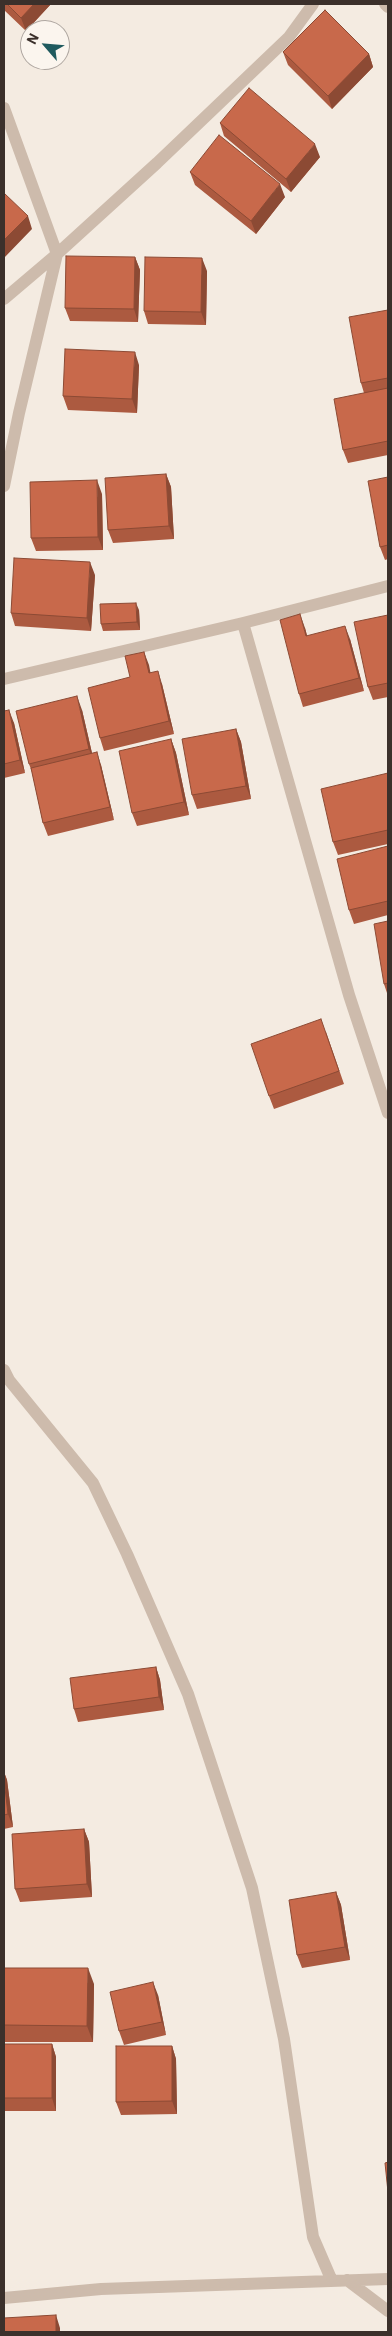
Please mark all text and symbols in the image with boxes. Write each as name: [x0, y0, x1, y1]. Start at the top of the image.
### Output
north arrow: [20, 20, 70, 70]
text: N: [22, 30, 43, 47]

